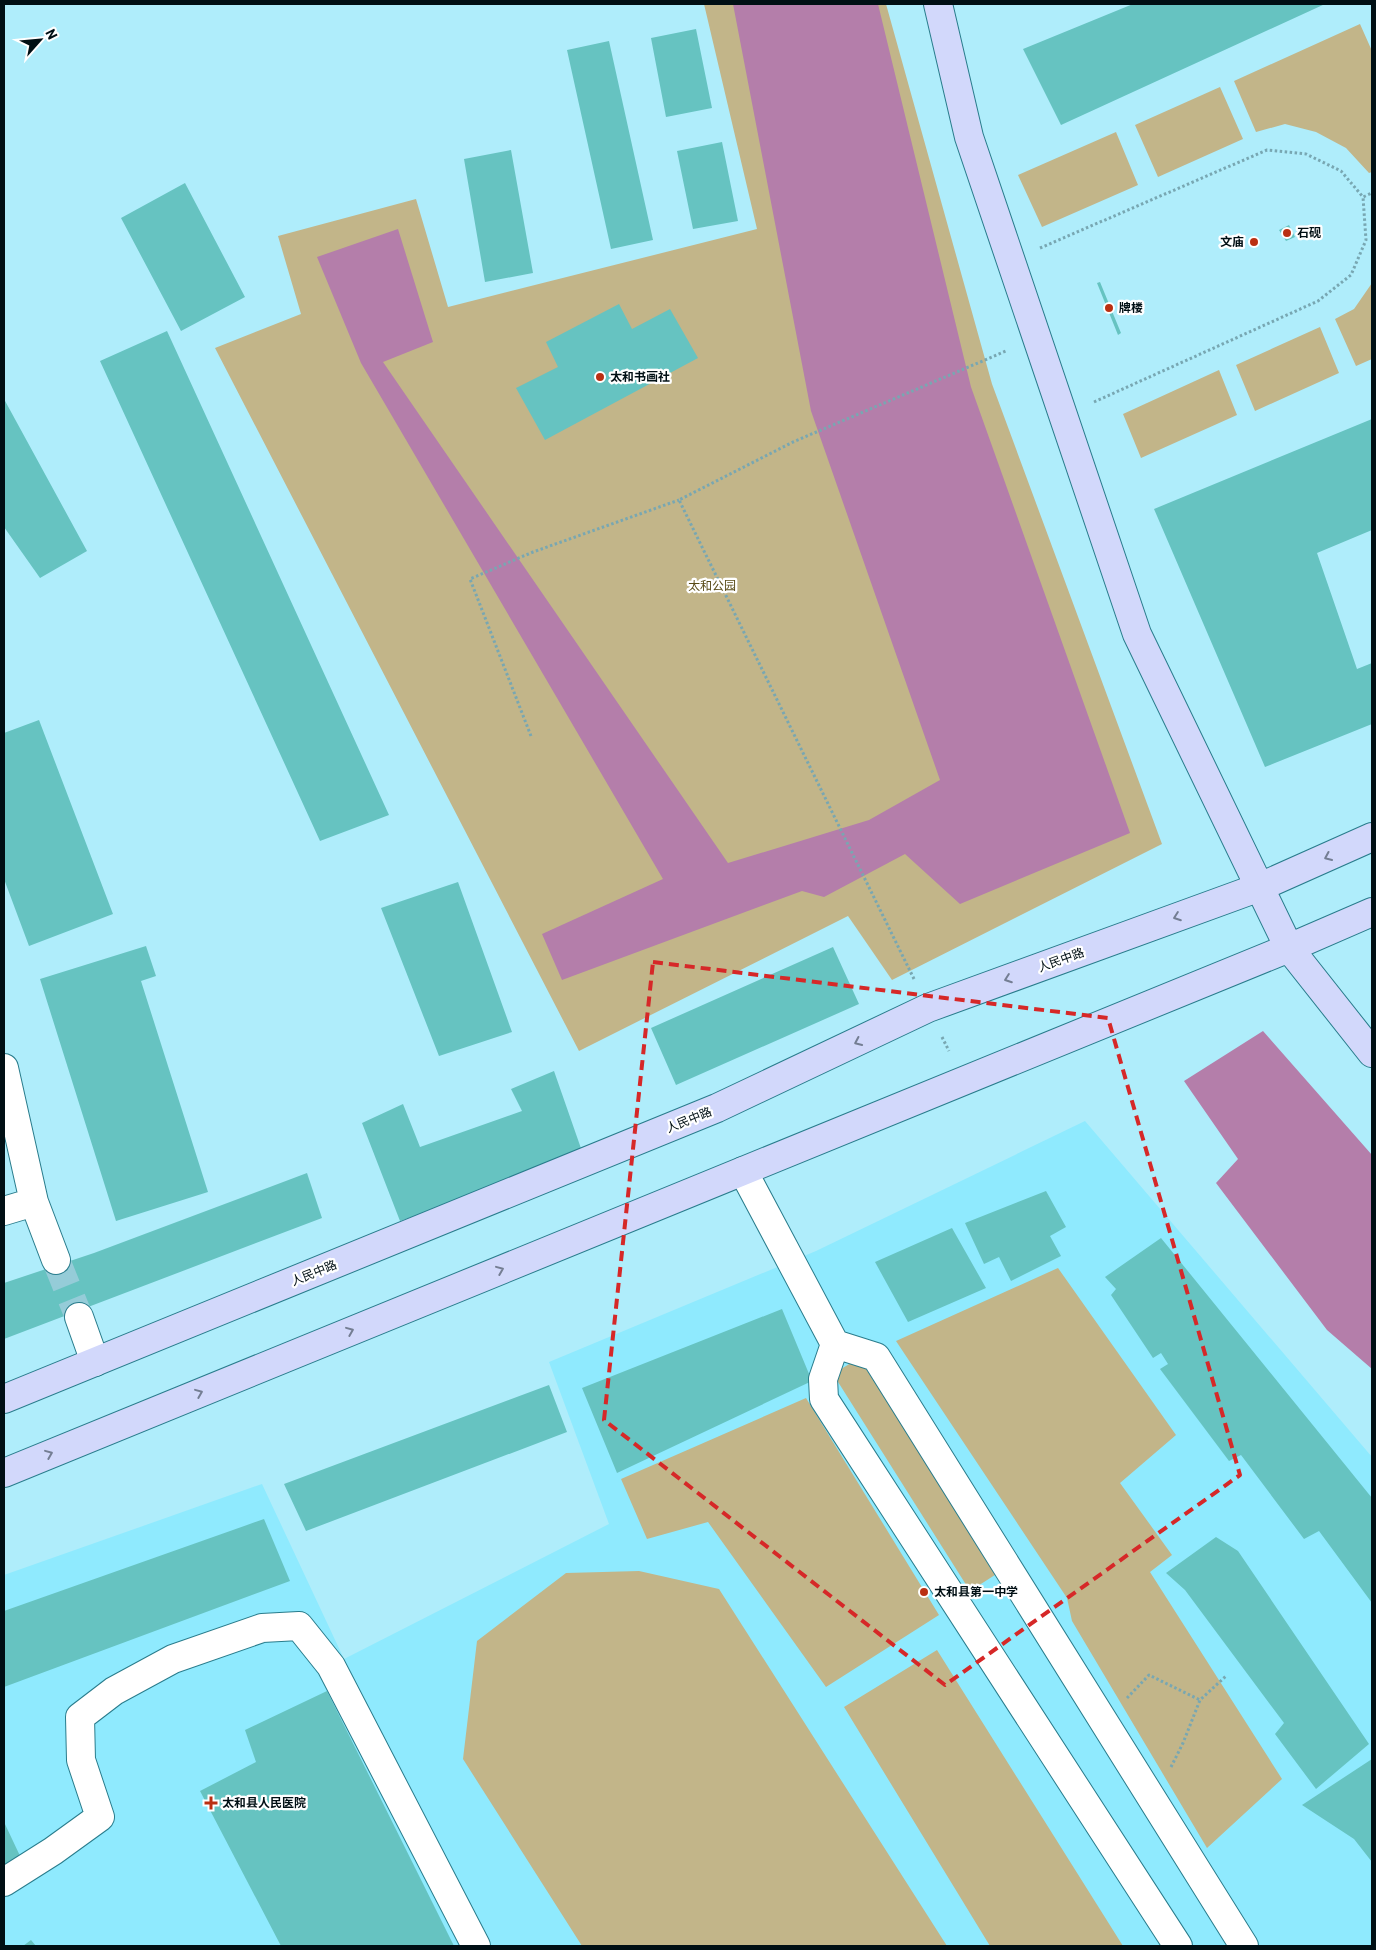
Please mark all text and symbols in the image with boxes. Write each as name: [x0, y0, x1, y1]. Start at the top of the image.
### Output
north arrow: [15, 15, 65, 65]
text: N: [42, 26, 62, 42]
place label: 石砚: [1297, 225, 1321, 239]
marker: 石砚: [1281, 227, 1293, 239]
place label: 文庙: [1220, 234, 1244, 248]
marker: 文庙: [1248, 236, 1260, 248]
place label: 牌楼: [1119, 300, 1143, 314]
marker: 牌楼: [1103, 302, 1115, 314]
place label: 太和书画社: [610, 369, 670, 383]
marker: 太和书画社: [594, 371, 606, 383]
park label: 太和公园: [688, 578, 736, 592]
one-way arrow: [1324, 851, 1333, 861]
one-way arrow: [1173, 911, 1182, 921]
street label: 人民中路: [1036, 944, 1086, 974]
one-way arrow: [1004, 973, 1013, 983]
one-way arrow: [854, 1035, 863, 1046]
street label: 人民中路: [664, 1104, 714, 1135]
street label: 人民中路: [289, 1257, 339, 1288]
one-way arrow: [495, 1266, 504, 1276]
one-way arrow: [345, 1327, 354, 1338]
one-way arrow: [194, 1389, 203, 1399]
one-way arrow: [44, 1450, 53, 1460]
place label: 太和县第一中学: [934, 1584, 1018, 1598]
marker: 太和县第一中学: [918, 1586, 930, 1598]
place label: 太和县人民医院: [222, 1795, 306, 1809]
marker: 太和县人民医院: [204, 1796, 218, 1810]

